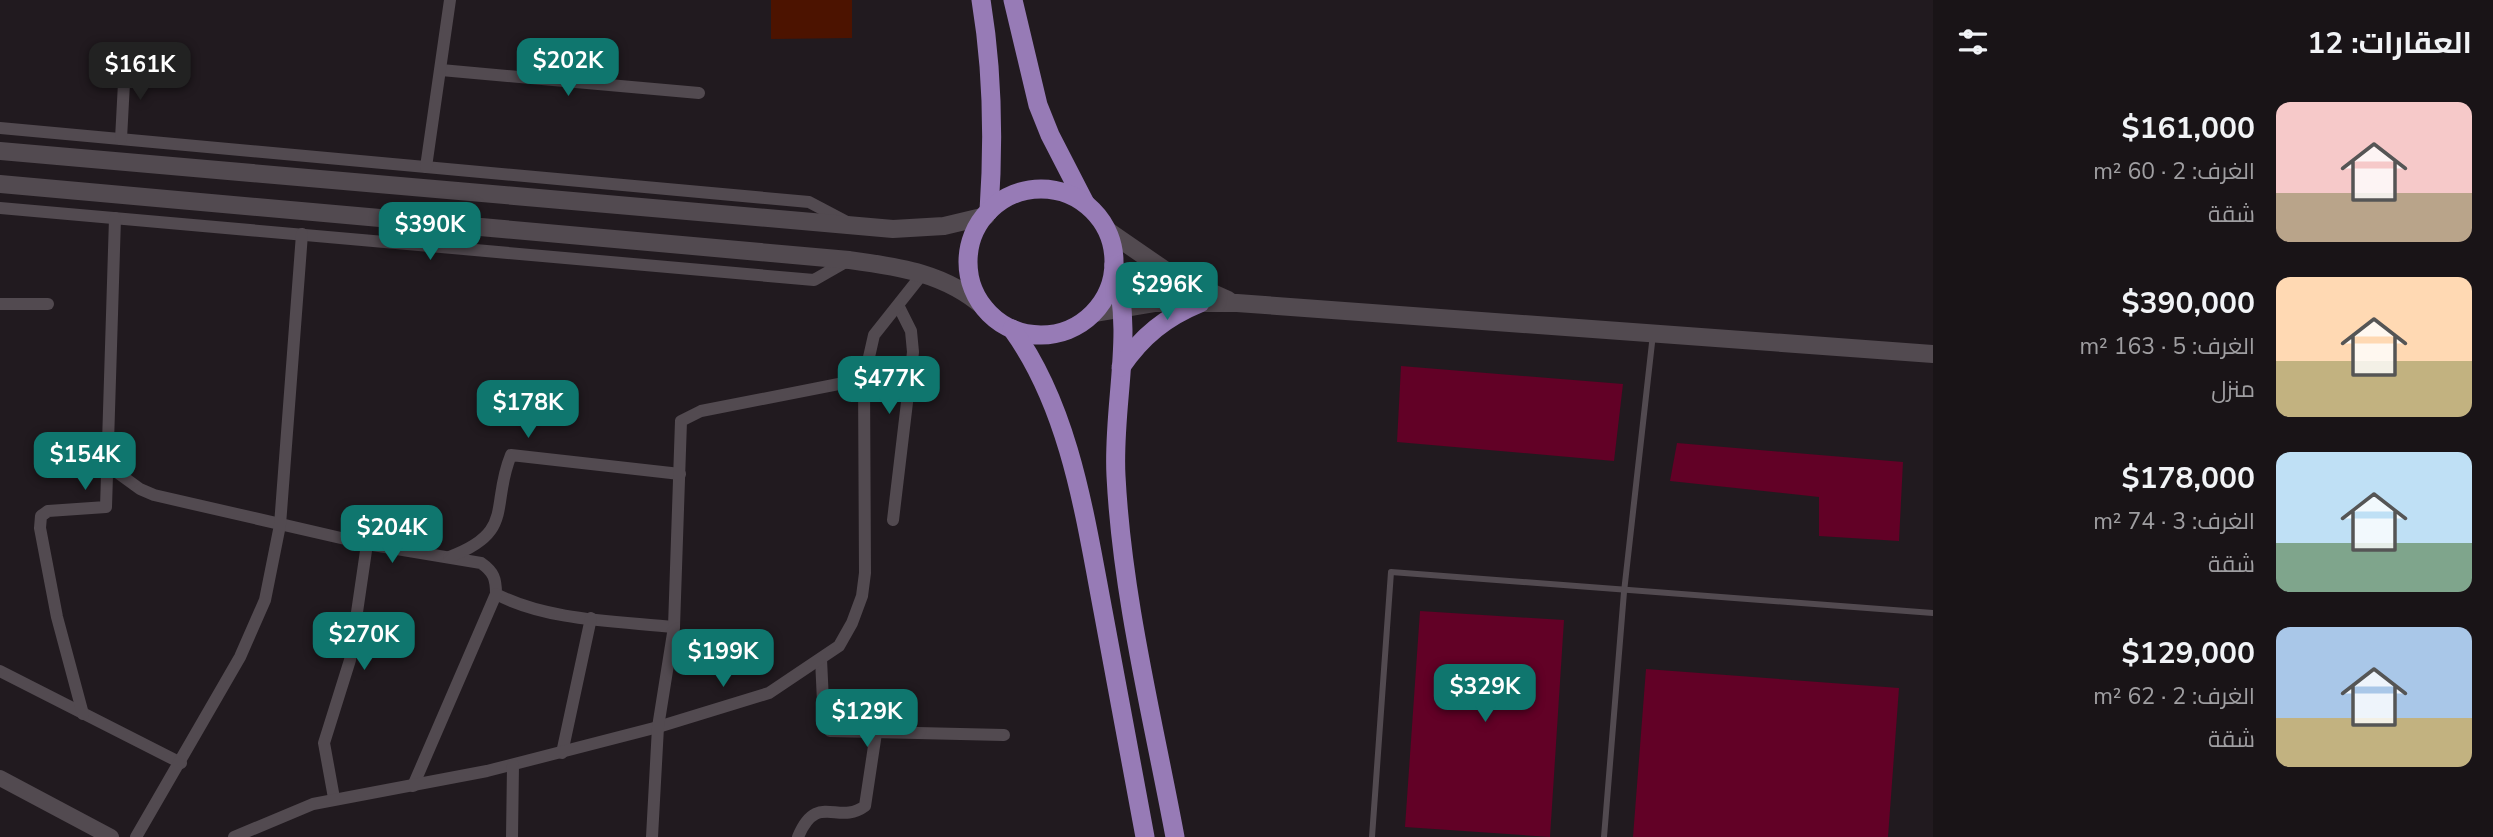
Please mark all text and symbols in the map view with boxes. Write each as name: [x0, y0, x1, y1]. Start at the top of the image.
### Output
icon: filters: [1954, 23, 1992, 61]
text: العقارات: 12: [2307, 23, 2472, 64]
pin: $202K: [519, 38, 617, 98]
pin: $161K: [91, 42, 189, 102]
text: $202K: [533, 45, 603, 76]
text: $161K: [105, 49, 175, 80]
text: $161,000: [2122, 108, 2255, 149]
icon: home: [2332, 130, 2416, 214]
text: الغرف: 2 · 60 m²: [2093, 156, 2255, 187]
text: شقة: [2208, 199, 2255, 230]
pin: $390K: [381, 202, 479, 262]
text: $390K: [395, 209, 465, 240]
pin: $296K: [1118, 262, 1216, 322]
text: $296K: [1132, 269, 1202, 300]
text: $390,000: [2122, 283, 2255, 324]
icon: home: [2332, 305, 2416, 389]
text: الغرف: 5 · 163 m²: [2079, 331, 2255, 362]
pin: $477K: [840, 356, 938, 416]
text: $477K: [854, 363, 924, 394]
text: منزل: [2211, 374, 2255, 405]
pin: $178K: [479, 380, 577, 440]
text: $178K: [493, 387, 563, 418]
pin: $154K: [36, 433, 134, 492]
text: $154K: [50, 439, 120, 470]
text: $178,000: [2122, 458, 2255, 499]
icon: home: [2332, 480, 2416, 564]
pin: $204K: [343, 505, 441, 565]
text: الغرف: 3 · 74 m²: [2093, 506, 2255, 537]
text: $204K: [357, 512, 427, 543]
text: شقة: [2208, 549, 2255, 580]
pin: $270K: [315, 612, 413, 672]
text: $270K: [329, 619, 399, 650]
pin: $199K: [674, 630, 772, 689]
text: $129,000: [2122, 633, 2255, 674]
text: $199K: [688, 636, 758, 667]
icon: home: [2332, 655, 2416, 739]
pin: $329K: [1436, 664, 1534, 724]
text: $329K: [1450, 671, 1520, 702]
text: الغرف: 2 · 62 m²: [2093, 681, 2255, 712]
pin: $129K: [818, 690, 916, 749]
text: $129K: [832, 696, 902, 727]
text: شقة: [2208, 724, 2255, 755]

